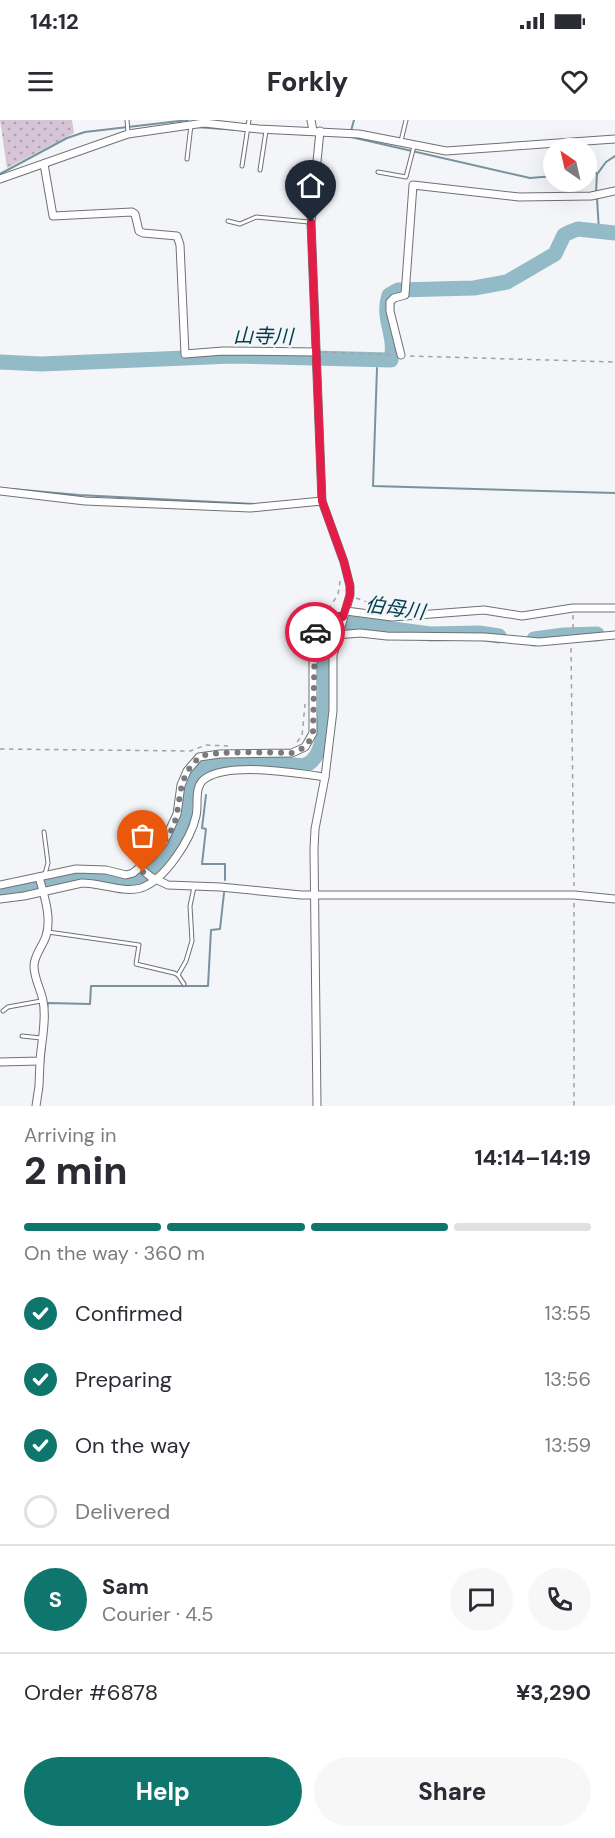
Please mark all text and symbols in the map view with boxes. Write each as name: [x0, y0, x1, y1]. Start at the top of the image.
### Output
text: 14:12: [30, 7, 79, 36]
text: Forkly: [267, 64, 348, 99]
icon: menu: [24, 65, 57, 98]
icon: heart: [558, 65, 591, 98]
north arrow: [543, 138, 597, 192]
map controls: [543, 138, 597, 192]
pin: [285, 160, 336, 222]
icon: home: [294, 169, 327, 202]
water label: 山寺川: [233, 322, 295, 350]
water label: 伯母川: [363, 591, 428, 625]
courier: [285, 602, 345, 662]
icon: car: [299, 616, 332, 649]
pin: [117, 810, 168, 872]
icon: bag: [126, 819, 159, 852]
text: Arriving in: [24, 1122, 116, 1148]
text: 14:14–14:19: [475, 1143, 591, 1172]
text: 2 min: [24, 1145, 128, 1196]
text: On the way · 360 m: [24, 1240, 205, 1266]
icon: check: [24, 1297, 57, 1330]
text: Confirmed: [75, 1299, 183, 1328]
text: 13:55: [545, 1300, 591, 1326]
icon: check: [24, 1363, 57, 1396]
text: Preparing: [75, 1365, 172, 1394]
text: 13:56: [544, 1366, 591, 1392]
icon: check: [24, 1429, 57, 1462]
text: On the way: [75, 1431, 190, 1460]
text: 13:59: [545, 1432, 591, 1458]
text: Delivered: [75, 1497, 170, 1526]
button: chat: [450, 1568, 513, 1631]
button: phone: [528, 1568, 591, 1631]
text: Sam: [102, 1572, 149, 1601]
text: S: [49, 1585, 62, 1614]
text: Courier · 4.5: [102, 1601, 214, 1627]
text: Order #6878: [24, 1678, 158, 1707]
text: ¥3,290: [516, 1678, 591, 1707]
button: Help: [24, 1757, 302, 1826]
button: Share: [314, 1757, 591, 1826]

